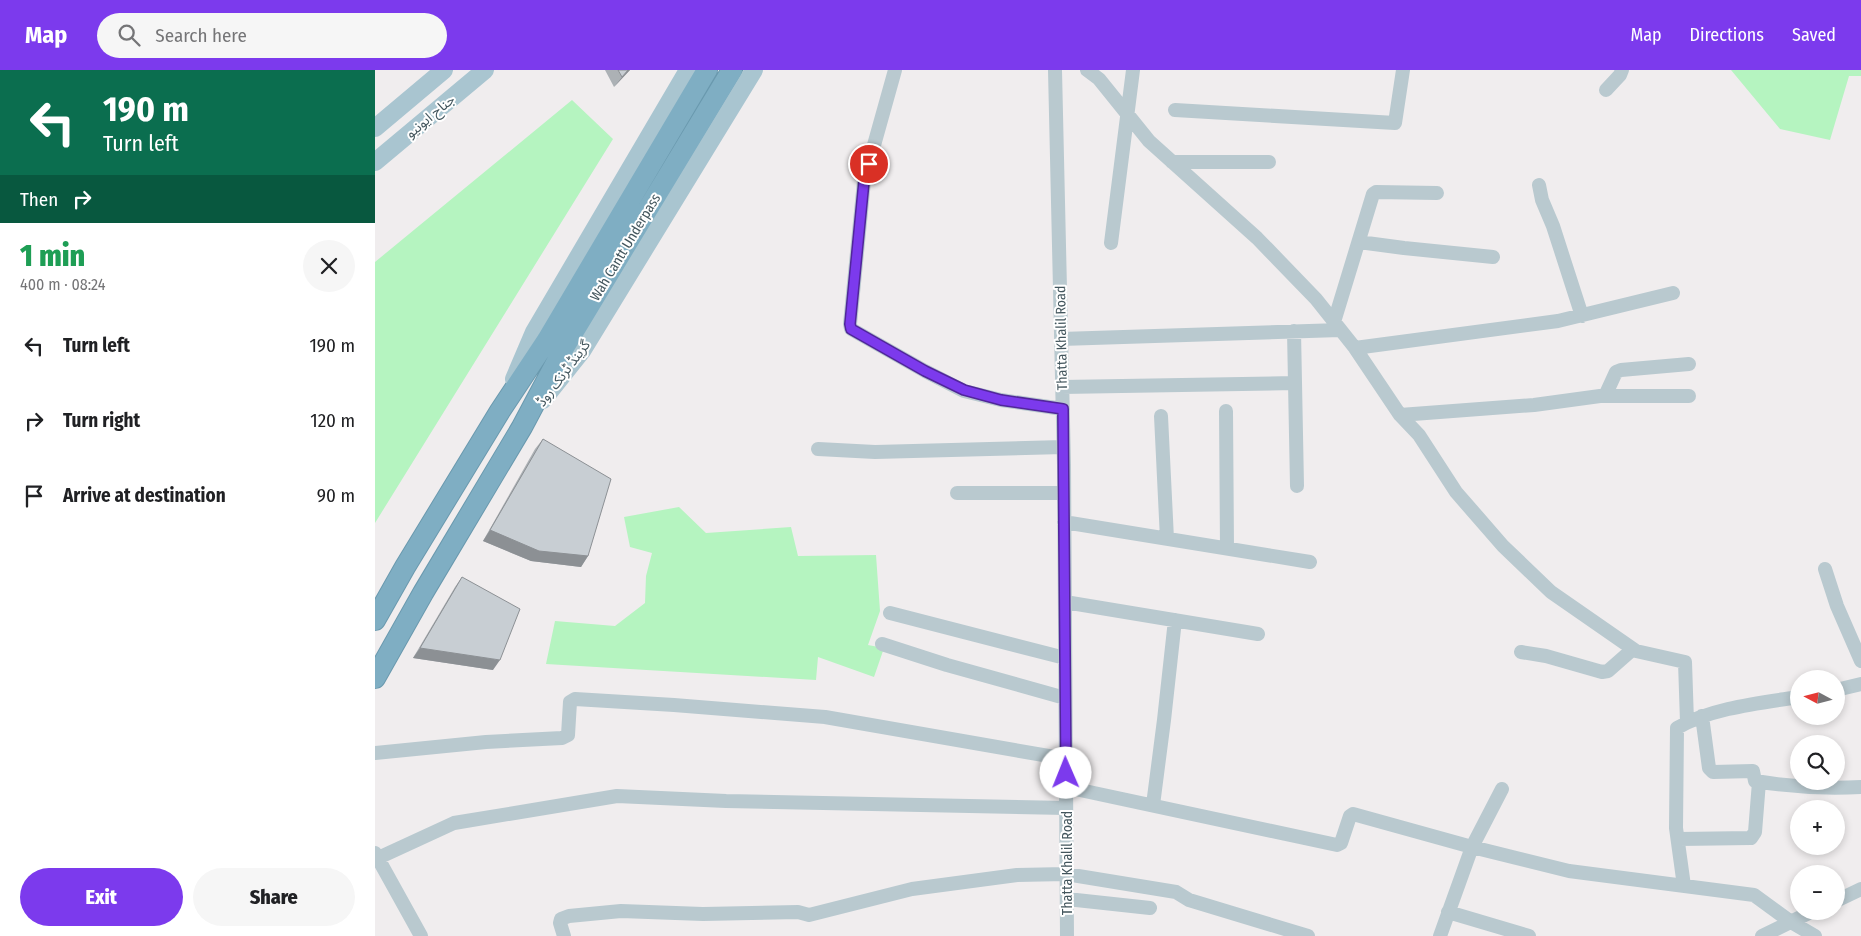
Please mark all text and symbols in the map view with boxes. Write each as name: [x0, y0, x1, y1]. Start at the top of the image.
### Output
search box: [97, 13, 447, 58]
text: Map: [25, 21, 67, 49]
icon: search: [115, 21, 143, 49]
text: Search here: [155, 24, 247, 47]
text: Map: [1630, 24, 1662, 46]
text: Directions: [1690, 24, 1764, 46]
text: Saved: [1792, 24, 1836, 46]
text: 190 m: [103, 88, 189, 130]
icon: left: [20, 90, 85, 155]
street label: جناح ایونیو: [402, 91, 460, 143]
text: Turn left: [103, 130, 179, 157]
pin: [848, 143, 890, 185]
icon: arrive: [855, 150, 883, 178]
icon: right: [68, 185, 96, 213]
text: Then: [20, 188, 58, 211]
street label: Wah Cantt Underpass: [587, 191, 664, 304]
text: 1 min: [20, 238, 85, 274]
button: close: [303, 240, 355, 292]
text: 400 m · 08:24: [20, 275, 106, 294]
street label: Thatta Khalil Road: [1052, 286, 1071, 390]
icon: left: [20, 332, 48, 360]
text: Turn left: [63, 334, 130, 357]
text: 190 m: [309, 334, 355, 357]
street label: گرینڈ ٹرنک روڈ: [533, 337, 594, 410]
icon: right: [20, 407, 48, 435]
text: Turn right: [63, 409, 140, 432]
text: 120 m: [310, 409, 355, 432]
icon: arrive: [20, 482, 48, 510]
text: Arrive at destination: [63, 484, 226, 507]
text: 90 m: [317, 484, 355, 507]
north arrow: [1790, 670, 1845, 725]
map controls: [1790, 670, 1845, 920]
button: search: [1790, 735, 1845, 790]
position arrow: [1039, 746, 1091, 798]
button: +: [1790, 800, 1845, 855]
street label: Thatta Khalil Road: [1059, 811, 1076, 915]
button: −: [1790, 865, 1845, 920]
button: Exit: [20, 868, 183, 926]
button: Share: [193, 868, 355, 926]

